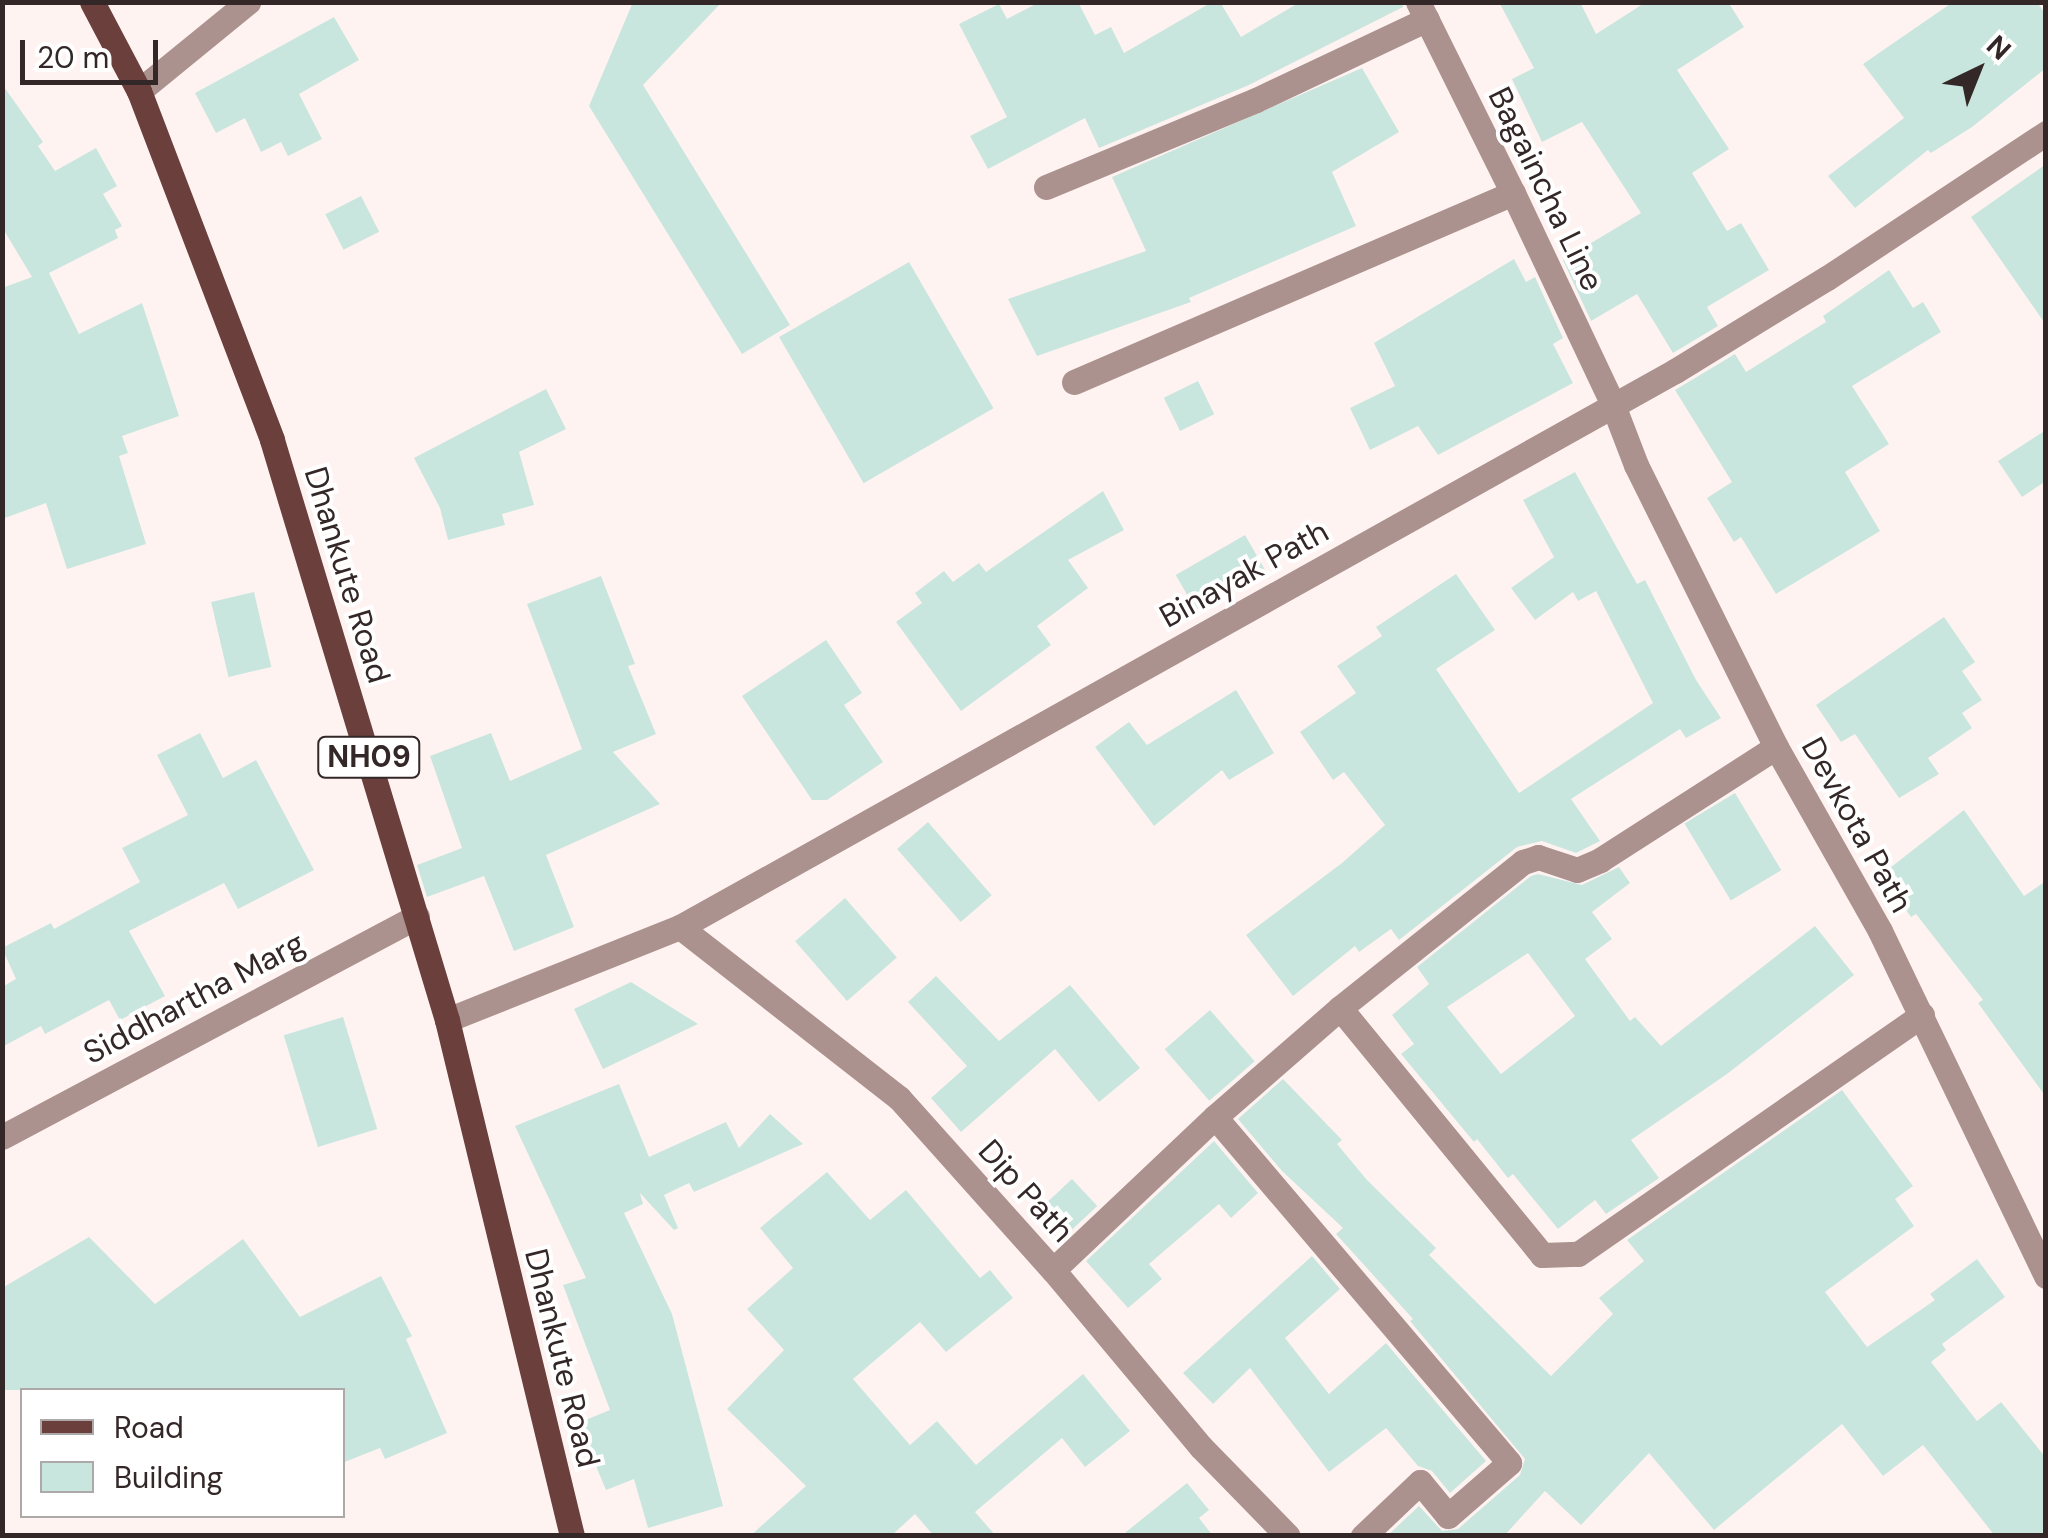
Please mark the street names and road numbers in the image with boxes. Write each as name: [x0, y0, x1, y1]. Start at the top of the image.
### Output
street label: Bagaincha Line: [1480, 81, 1612, 297]
street label: Dhankute Road: [296, 462, 398, 688]
street label: Binayak Path: [1153, 512, 1335, 636]
street label: Devkota Path: [1793, 731, 1921, 919]
road number: NH09: [316, 732, 422, 782]
street label: Siddhartha Marg: [77, 924, 311, 1072]
street label: Dip Path: [970, 1132, 1082, 1250]
street label: Dhankute Road: [516, 1245, 608, 1471]

